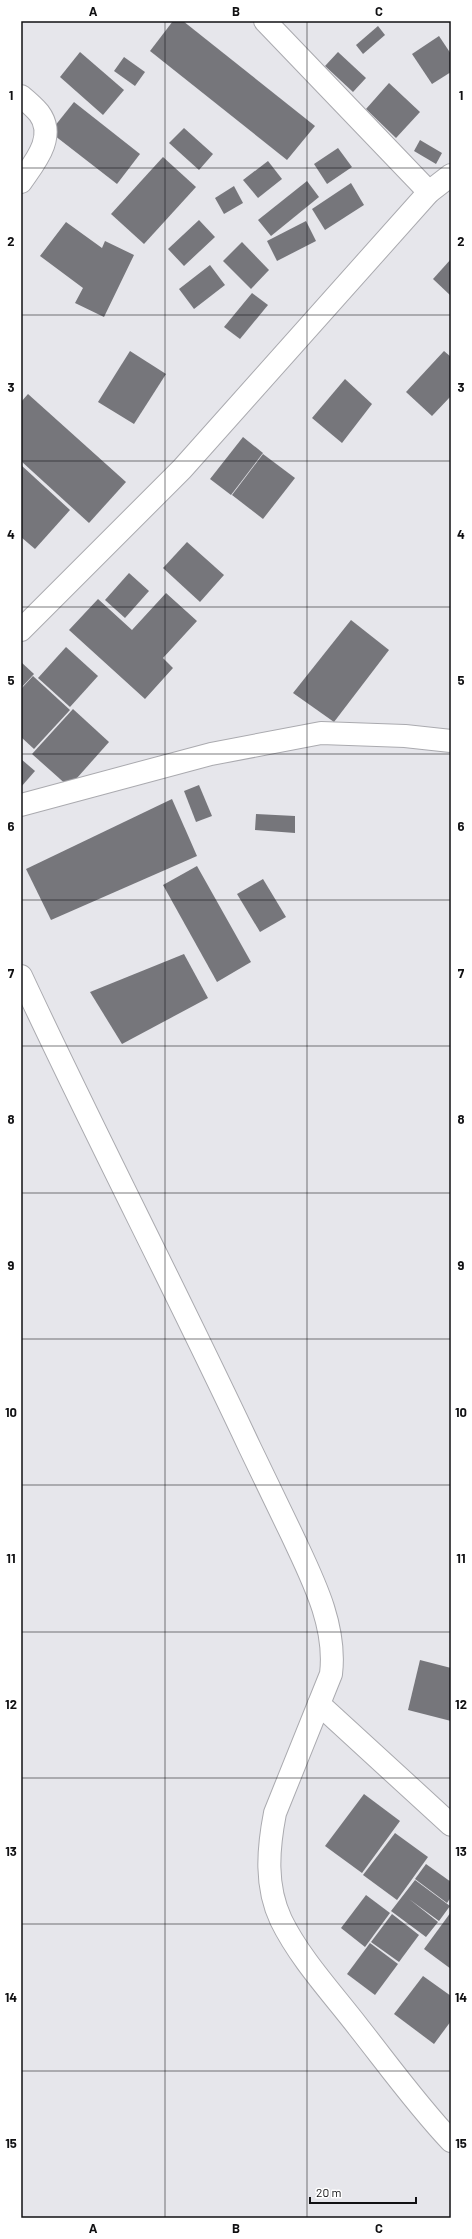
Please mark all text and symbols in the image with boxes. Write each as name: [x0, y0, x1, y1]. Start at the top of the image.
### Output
text: A: [89, 3, 98, 19]
text: B: [232, 3, 240, 19]
text: C: [375, 3, 383, 19]
text: 1: [9, 87, 13, 103]
text: 1: [459, 87, 463, 103]
text: 2: [7, 233, 15, 249]
text: 2: [457, 233, 465, 249]
text: 3: [7, 379, 15, 395]
text: 3: [457, 379, 465, 395]
text: 4: [7, 526, 15, 542]
text: 4: [457, 526, 465, 542]
text: 5: [7, 672, 15, 688]
text: 5: [457, 672, 465, 688]
text: 6: [8, 818, 15, 834]
text: 6: [458, 818, 465, 834]
text: 7: [8, 965, 15, 981]
text: 7: [458, 965, 465, 981]
text: 8: [7, 1111, 15, 1127]
text: 8: [457, 1111, 465, 1127]
text: 9: [8, 1257, 15, 1273]
text: 9: [458, 1257, 465, 1273]
text: 10: [5, 1404, 17, 1420]
text: 10: [455, 1404, 467, 1420]
text: 11: [6, 1550, 16, 1566]
text: 11: [456, 1550, 466, 1566]
text: 12: [5, 1696, 17, 1712]
text: 12: [455, 1696, 467, 1712]
text: 13: [5, 1843, 17, 1859]
text: 13: [455, 1843, 467, 1859]
text: 14: [5, 1989, 17, 2005]
text: 14: [455, 1989, 467, 2005]
text: 15: [5, 2135, 17, 2151]
text: 15: [455, 2135, 467, 2151]
scale bar: [310, 2179, 416, 2205]
text: 20 m: [316, 2185, 342, 2199]
text: A: [89, 2220, 98, 2236]
text: B: [232, 2220, 240, 2236]
text: C: [375, 2220, 383, 2236]

